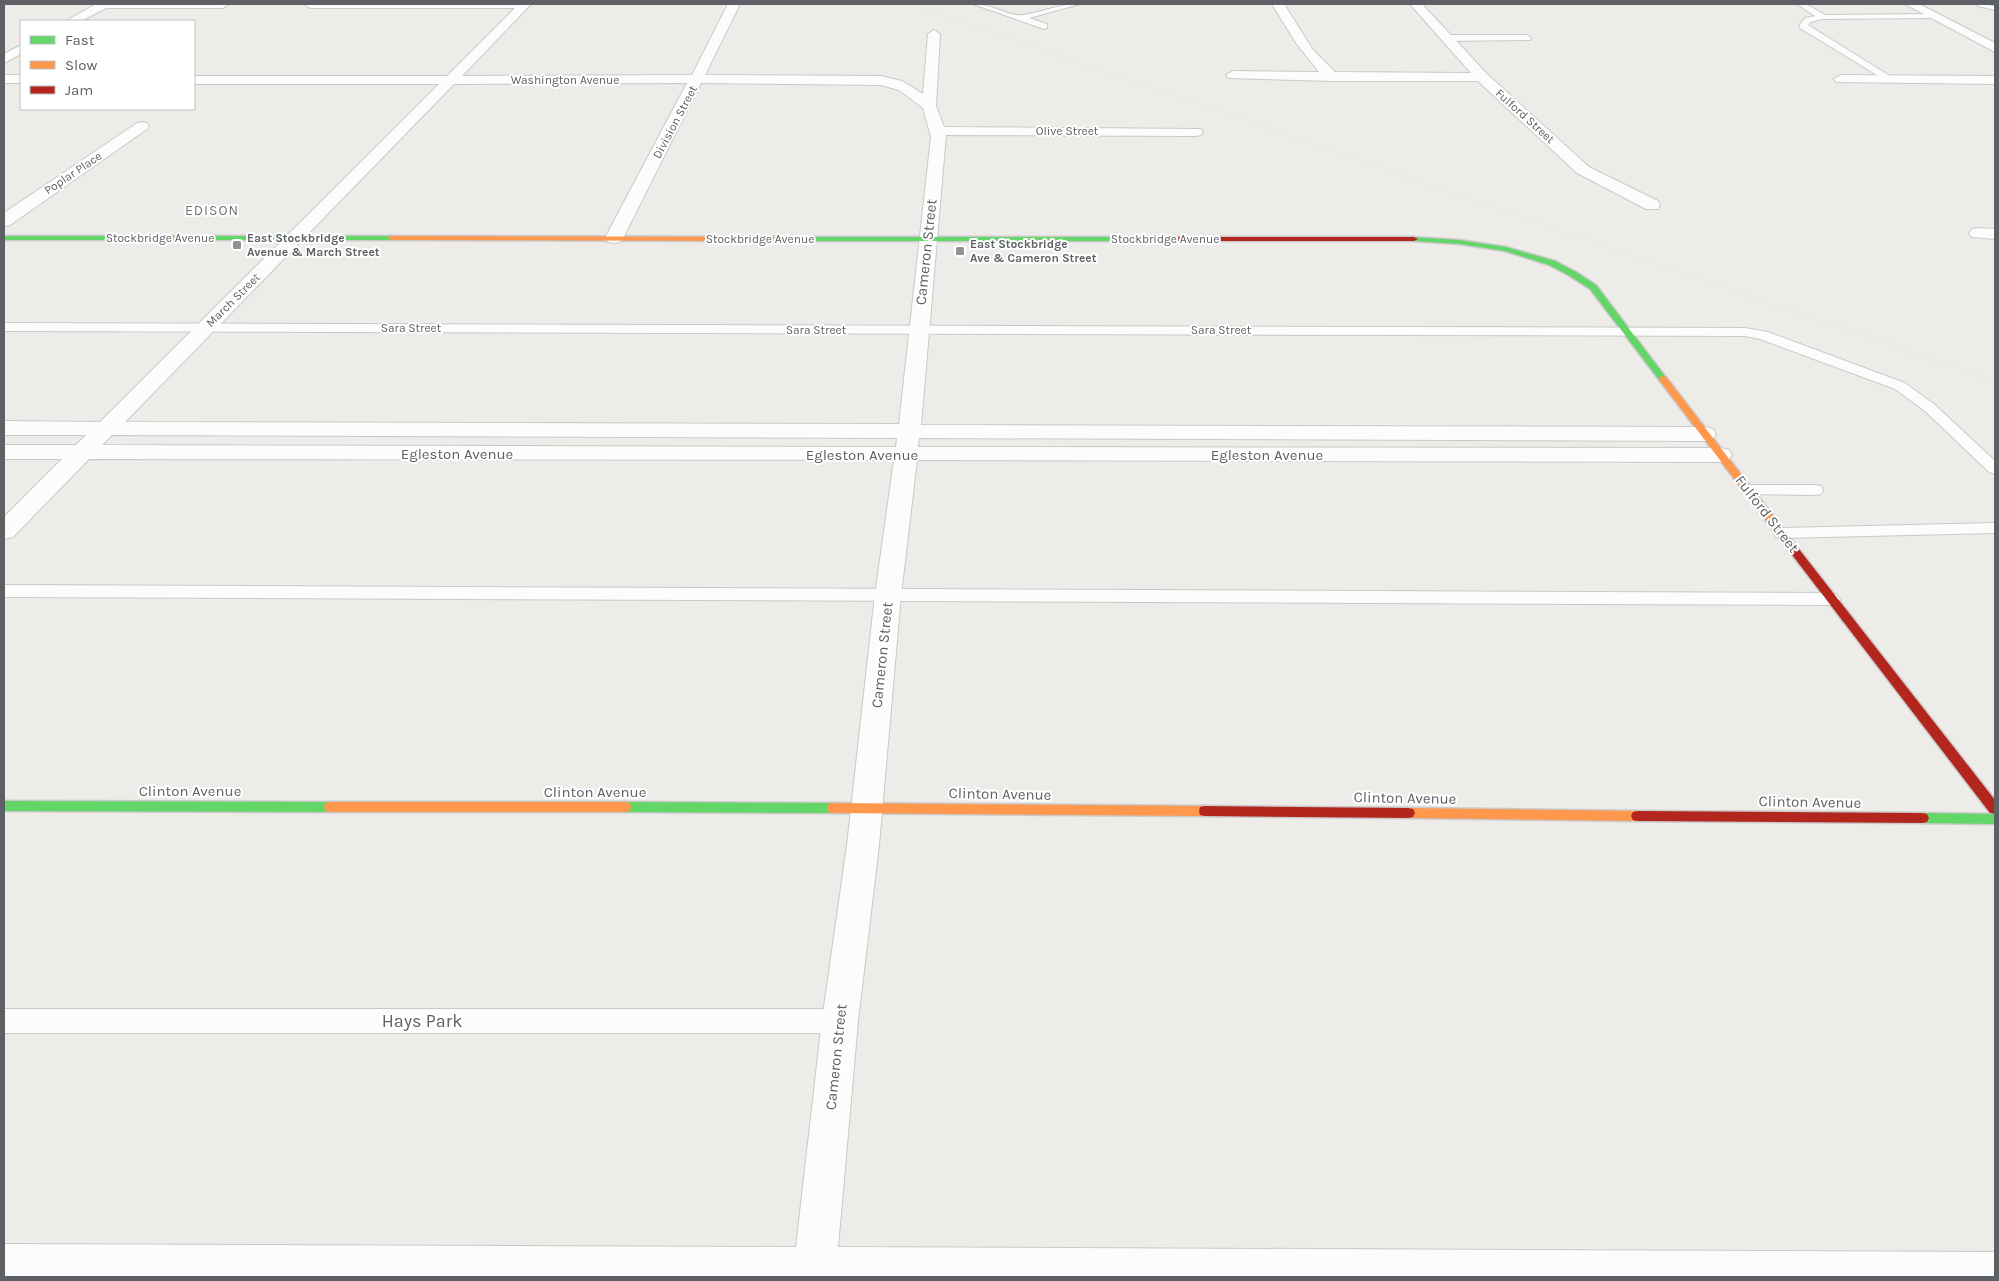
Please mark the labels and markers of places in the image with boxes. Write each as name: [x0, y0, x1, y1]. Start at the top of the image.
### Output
place label: East Stockbridge Avenue & March Street: [247, 231, 380, 259]
place label: East Stockbridge Ave & Cameron Street: [970, 237, 1097, 265]
marker: East Stockbridge Avenue & March Street: [231, 239, 243, 251]
marker: East Stockbridge Ave & Cameron Street: [954, 245, 966, 257]

